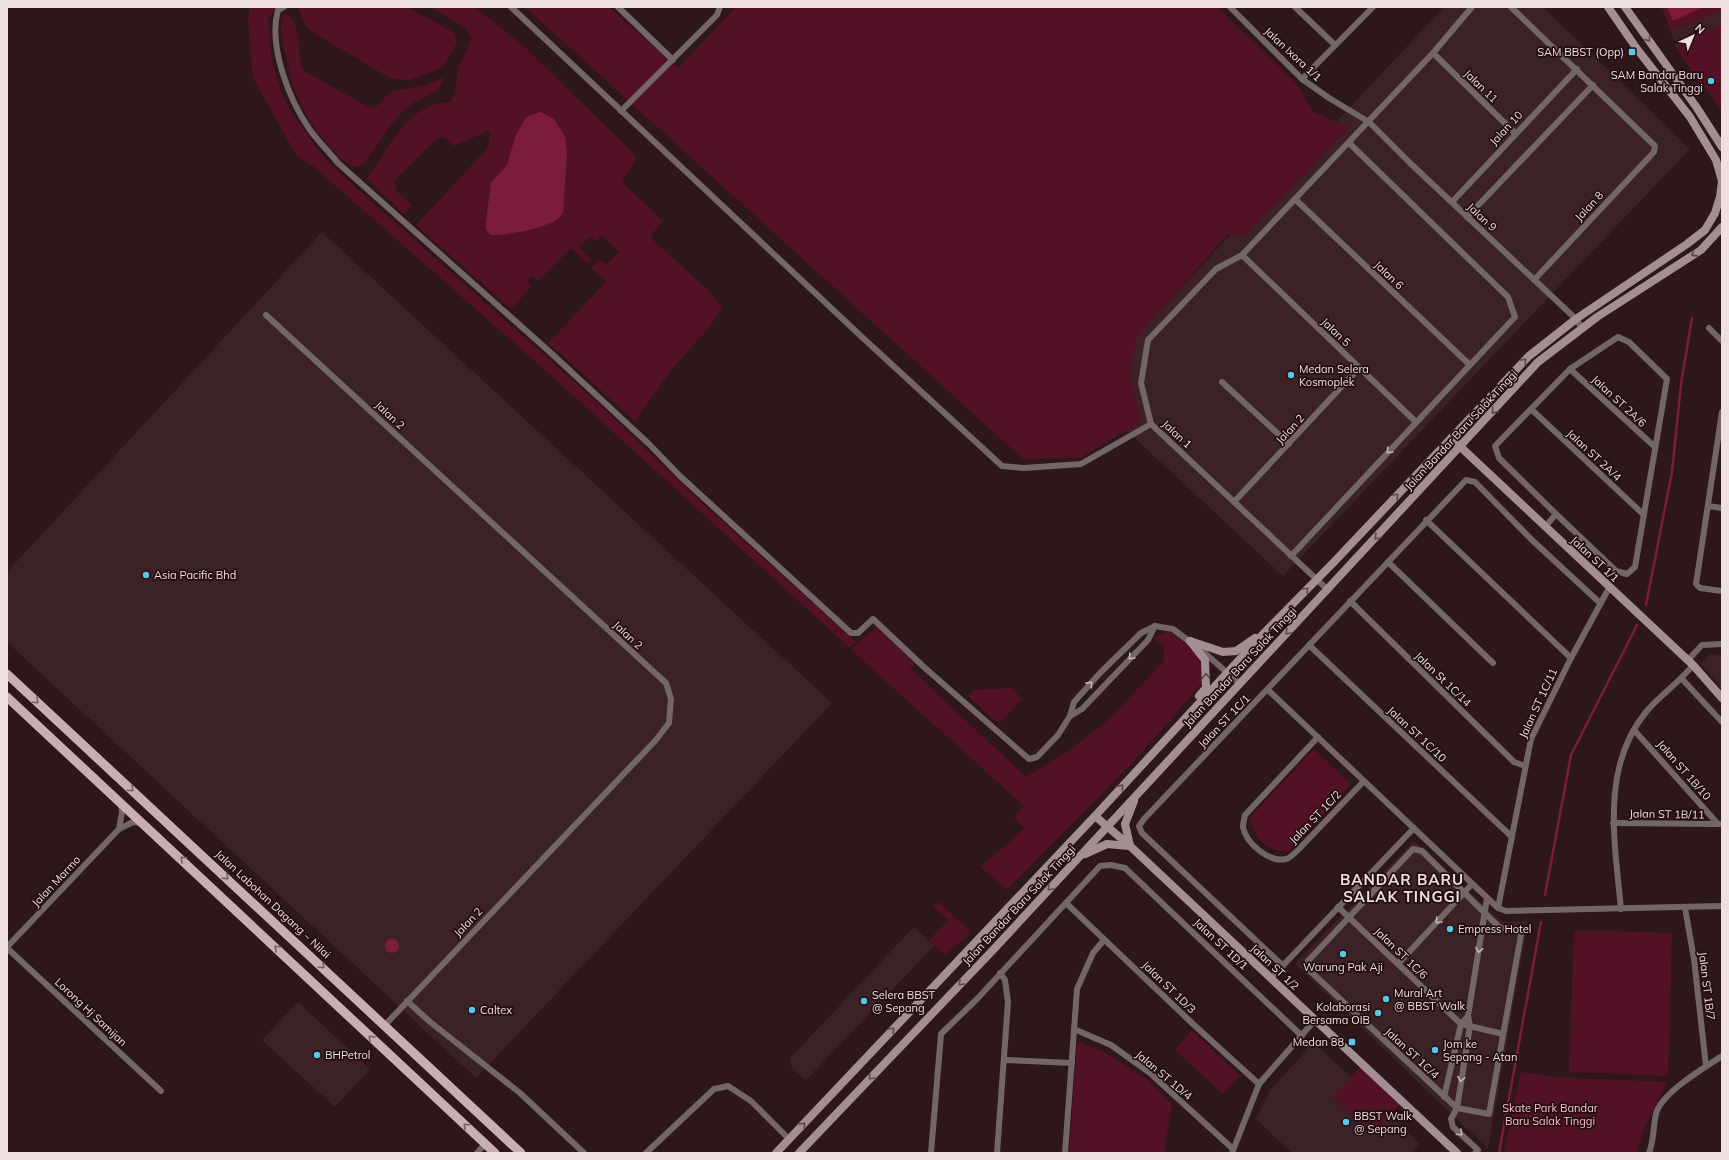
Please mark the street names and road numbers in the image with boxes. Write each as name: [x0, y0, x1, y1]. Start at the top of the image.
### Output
street label: Jalan Ixora 1/1: [1261, 24, 1325, 84]
street label: Jalan 11: [1461, 66, 1501, 106]
street label: Jalan 10: [1487, 108, 1526, 148]
street label: Jalan 8: [1572, 188, 1606, 224]
street label: Jalan 9: [1464, 200, 1500, 234]
street label: Jalan 6: [1371, 258, 1407, 293]
street label: Jalan 5: [1318, 315, 1354, 350]
street label: Jalan Bandar Baru Salak Tinggi: [1402, 367, 1520, 493]
street label: Jalan ST 2A/6: [1589, 372, 1650, 430]
street label: Jalan 2: [372, 398, 408, 432]
street label: Jalan 2: [1273, 411, 1307, 447]
street label: Jalan 1: [1159, 417, 1195, 451]
street label: Jalan ST 2A/4: [1564, 426, 1625, 484]
street label: Jalan ST 1/1: [1568, 533, 1622, 585]
street label: Jalan Bandar Baru Salak Tinggi: [1181, 604, 1299, 730]
street label: Jalan 2: [610, 618, 646, 652]
street label: Jalan St 1C/14: [1412, 649, 1474, 710]
street label: Jalan ST 1C/11: [1516, 666, 1560, 740]
street label: Jalan ST 1C/1: [1195, 691, 1253, 751]
street label: Jalan ST 1C/10: [1385, 703, 1450, 765]
street label: Jalan ST 1B/10: [1654, 737, 1714, 803]
street label: Jalan ST 1C/2: [1286, 787, 1344, 847]
street label: Jalan ST 1B/11: [1629, 806, 1705, 822]
street label: Jalan Bandar Baru Salak Tinggi: [960, 842, 1078, 968]
street label: Jalan Labohan Dagang ‒ Nilai: [212, 847, 334, 961]
street label: Jalan Marmo: [29, 853, 83, 909]
street label: Jalan 2: [451, 904, 486, 940]
street label: Jalan ST 1D/1: [1191, 915, 1251, 973]
street label: Jalan ST 1C/6: [1371, 924, 1431, 982]
street label: Jalan ST 1/2: [1248, 941, 1302, 993]
street label: Jalan ST 1B/7: [1696, 951, 1718, 1021]
street label: Jalan ST 1D/3: [1139, 958, 1199, 1016]
street label: Lorong Hj Samijan: [52, 975, 130, 1049]
street label: Jalan ST 1C/4: [1382, 1024, 1442, 1082]
street label: Jalan ST 1D/4: [1133, 1047, 1195, 1103]

